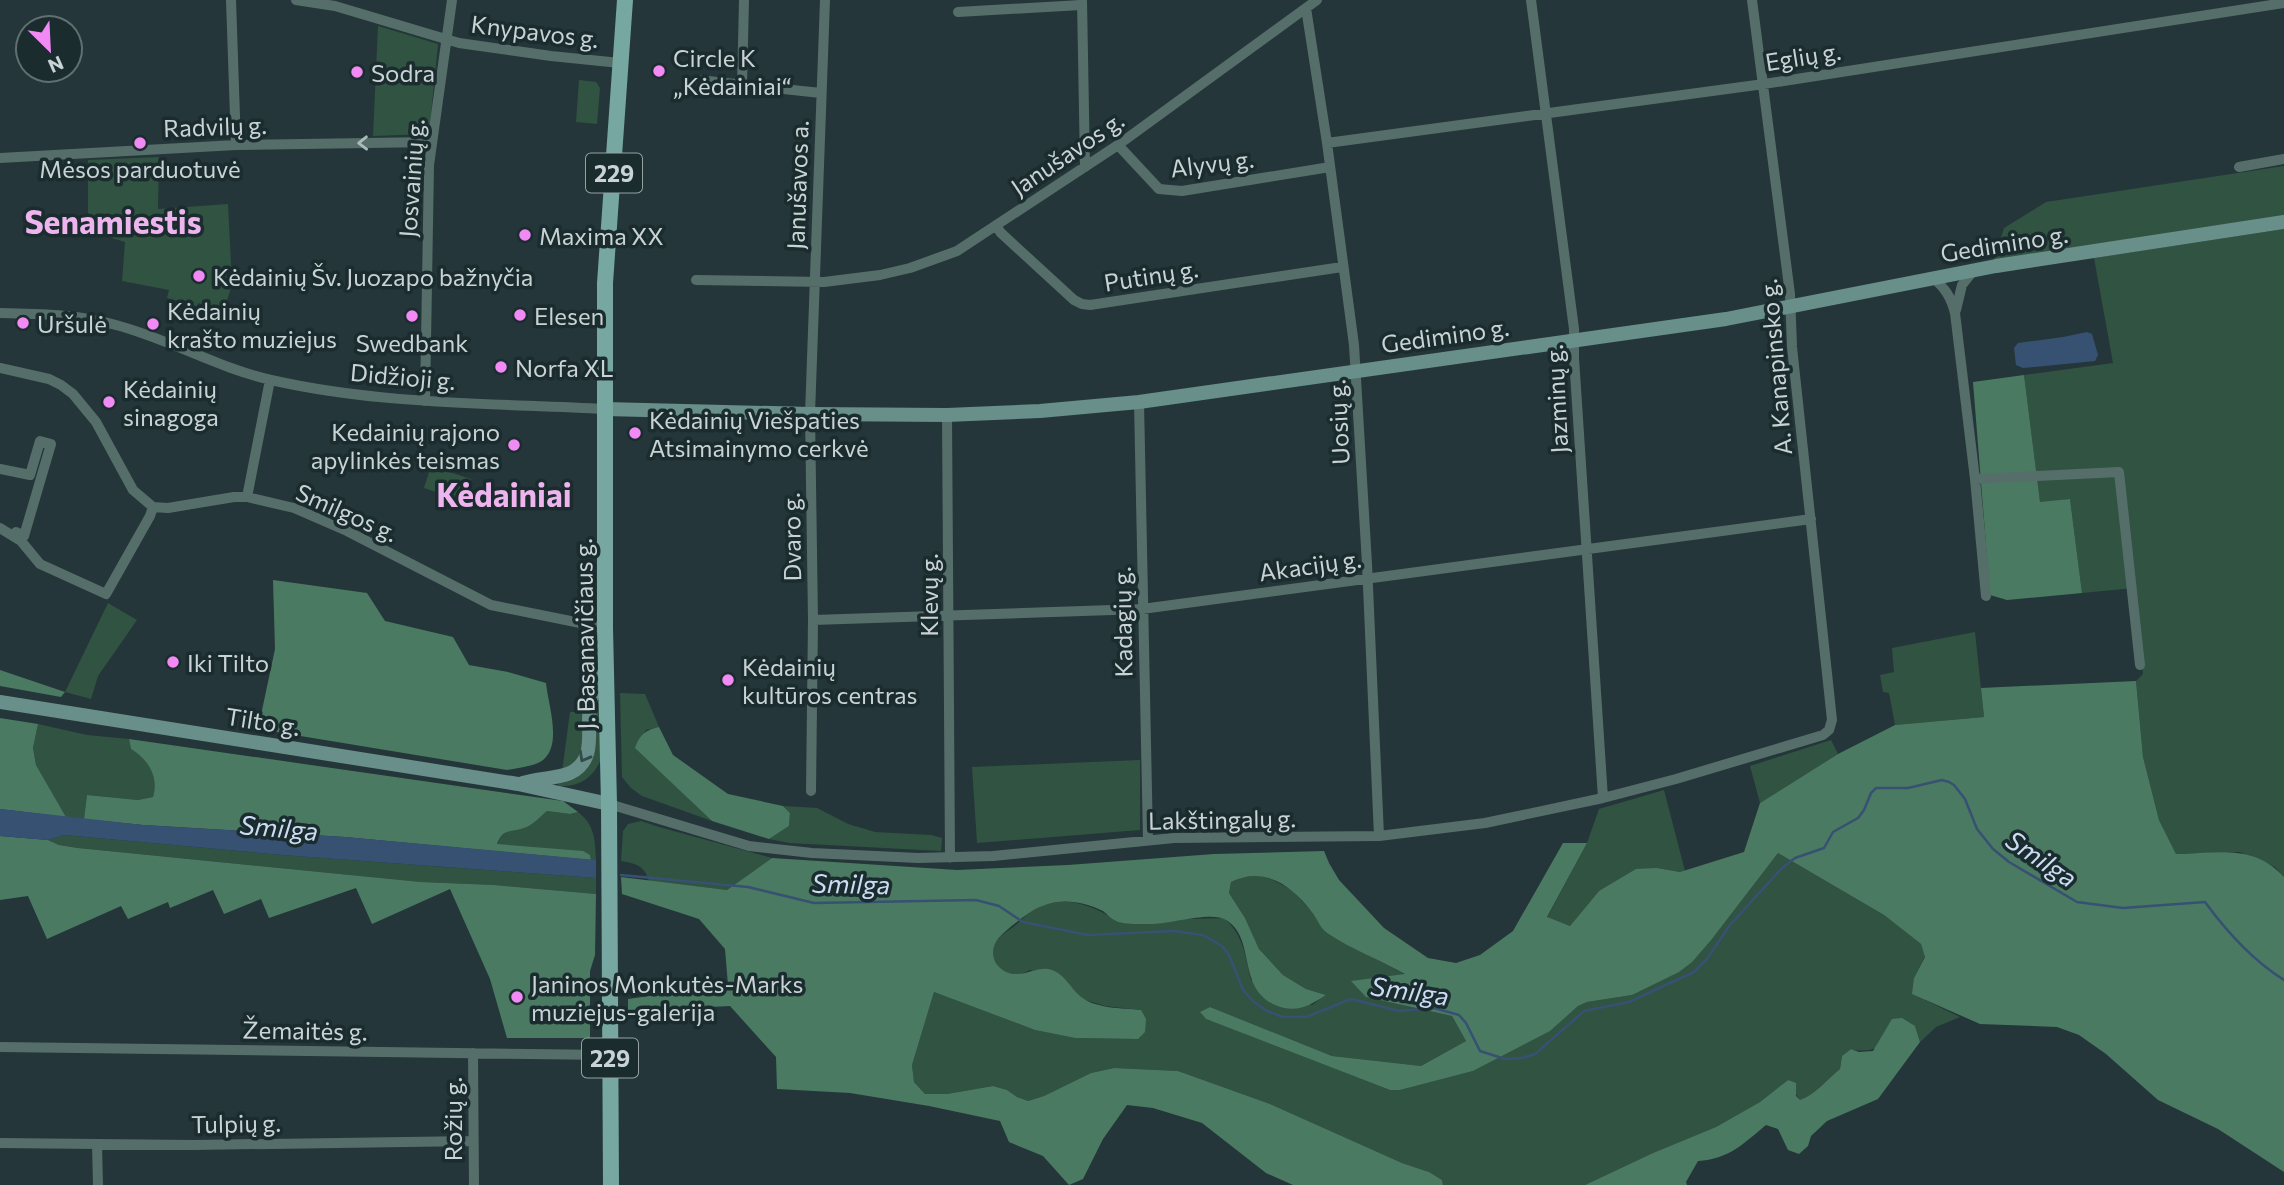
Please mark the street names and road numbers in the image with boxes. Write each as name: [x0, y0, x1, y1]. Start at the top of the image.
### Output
street label: Knypavos g.: [469, 9, 601, 53]
street label: Eglių g.: [1763, 36, 1843, 76]
street label: Janušavos g.: [1005, 105, 1129, 201]
street label: Radvilų g.: [163, 110, 267, 142]
street label: Josvainių g.: [392, 118, 430, 238]
street label: Janušavos a.: [780, 120, 814, 250]
street label: Alyvų g.: [1169, 143, 1255, 183]
road number: 229: [586, 154, 642, 192]
street label: Gedimino g.: [1938, 219, 2070, 267]
street label: Putinų g.: [1102, 253, 1200, 297]
street label: A. Kanapinsko g.: [1753, 278, 1797, 456]
street label: Gedimino g.: [1379, 312, 1511, 358]
street label: Jazminų g.: [1539, 344, 1573, 454]
street label: Didžioji g.: [349, 357, 457, 395]
street label: Uosių g.: [1321, 379, 1355, 465]
street label: Smilgos g.: [292, 477, 402, 547]
street label: Dvaro g.: [776, 492, 806, 582]
street label: J. Basanavičiaus g.: [568, 538, 600, 730]
street label: Akacijų g.: [1257, 543, 1363, 587]
street label: Klevų g.: [914, 553, 943, 637]
street label: Kadagių g.: [1107, 566, 1137, 678]
street label: Tilto g.: [224, 701, 302, 741]
street label: Lakštingalų g.: [1148, 803, 1296, 835]
street label: Žemaitės g.: [242, 1014, 368, 1046]
road number: 229: [582, 1038, 638, 1078]
street label: Rožių g.: [438, 1077, 467, 1161]
street label: Tulpių g.: [191, 1108, 281, 1138]

